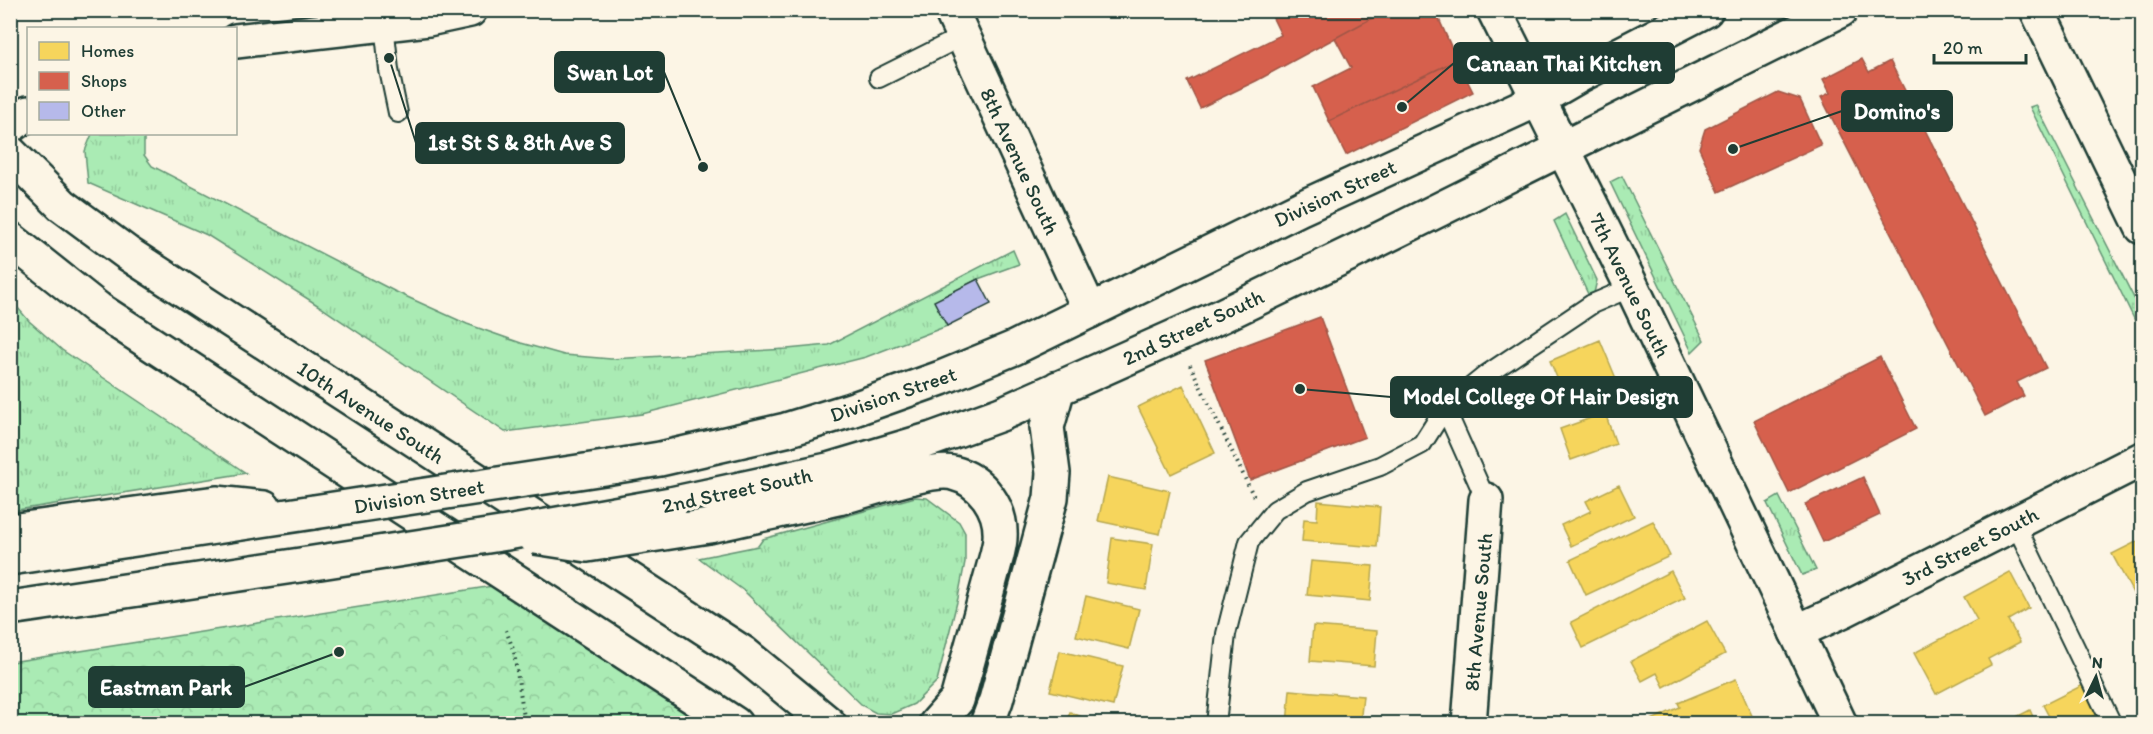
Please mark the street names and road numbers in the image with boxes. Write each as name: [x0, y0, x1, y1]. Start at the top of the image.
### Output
street label: 8th Avenue South: [975, 84, 1065, 239]
street label: Division Street: [1270, 154, 1400, 232]
street label: 7th Avenue South: [1584, 209, 1676, 362]
street label: 2nd Street South: [1118, 283, 1268, 371]
street label: 10th Avenue South: [293, 355, 449, 469]
street label: Division Street: [826, 361, 960, 427]
street label: 2nd Street South: [660, 462, 815, 518]
street label: Division Street: [352, 473, 486, 519]
street label: 3rd Street South: [1898, 501, 2043, 591]
street label: 8th Avenue South: [1459, 532, 1497, 692]

